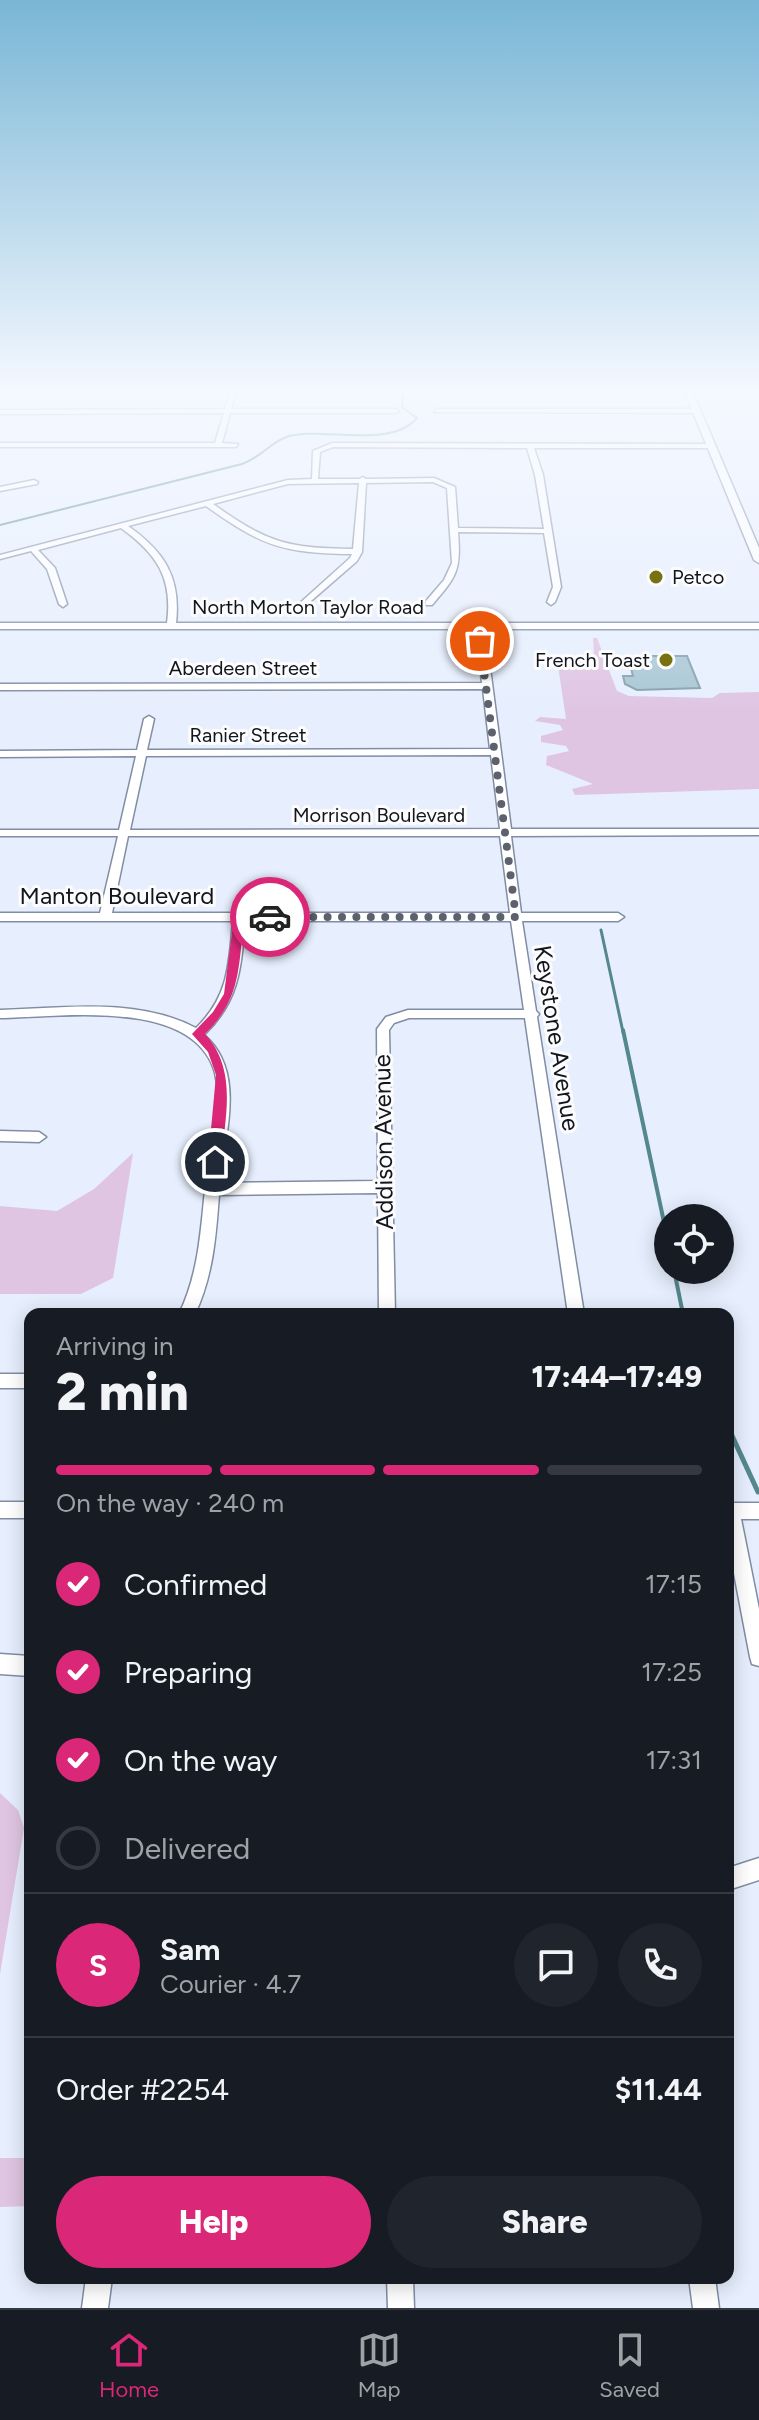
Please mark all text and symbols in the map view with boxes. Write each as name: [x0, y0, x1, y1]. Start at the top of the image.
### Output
place label: Petco: [672, 565, 724, 589]
marker: Petco: [647, 568, 665, 586]
street label: North Morton Taylor Road: [192, 595, 424, 619]
pin: [446, 607, 514, 675]
icon: bag: [458, 619, 502, 663]
place label: French Toast: [535, 648, 650, 672]
marker: French Toast: [657, 651, 675, 669]
street label: Aberdeen Street: [169, 656, 317, 680]
street label: Ranier Street: [189, 723, 307, 747]
street label: Morrison Boulevard: [293, 803, 465, 827]
courier: [230, 877, 310, 957]
street label: Manton Boulevard: [20, 881, 214, 910]
icon: car: [248, 895, 292, 939]
street label: Keystone Avenue: [528, 943, 586, 1133]
street label: Addison Avenue: [367, 1054, 399, 1230]
pin: [181, 1128, 249, 1196]
icon: home: [193, 1140, 237, 1184]
map controls: [654, 1204, 734, 1284]
button: locate: [654, 1204, 734, 1284]
text: Arriving in: [56, 1330, 174, 1362]
text: 17:44–17:49: [532, 1358, 702, 1395]
text: 2 min: [56, 1361, 189, 1423]
text: On the way · 240 m: [56, 1487, 284, 1519]
icon: check: [56, 1562, 100, 1606]
text: Confirmed: [124, 1566, 267, 1603]
text: 17:15: [645, 1568, 702, 1600]
icon: check: [56, 1650, 100, 1694]
text: Preparing: [124, 1654, 252, 1691]
text: 17:25: [641, 1656, 702, 1688]
icon: check: [56, 1738, 100, 1782]
text: On the way: [124, 1742, 277, 1779]
text: 17:31: [646, 1744, 702, 1776]
text: Delivered: [124, 1830, 250, 1867]
button: chat: [514, 1923, 598, 2007]
button: phone: [618, 1923, 702, 2007]
text: Sam: [160, 1931, 220, 1968]
text: S: [89, 1947, 107, 1984]
text: Courier · 4.7: [160, 1968, 301, 2000]
text: Order #2254: [56, 2071, 229, 2108]
text: $11.44: [615, 2071, 702, 2108]
button: Help: [56, 2176, 371, 2268]
button: Share: [387, 2176, 702, 2268]
tab: Home: [99, 2328, 159, 2403]
tab: Map: [357, 2328, 401, 2403]
tab: Saved: [599, 2328, 660, 2403]

